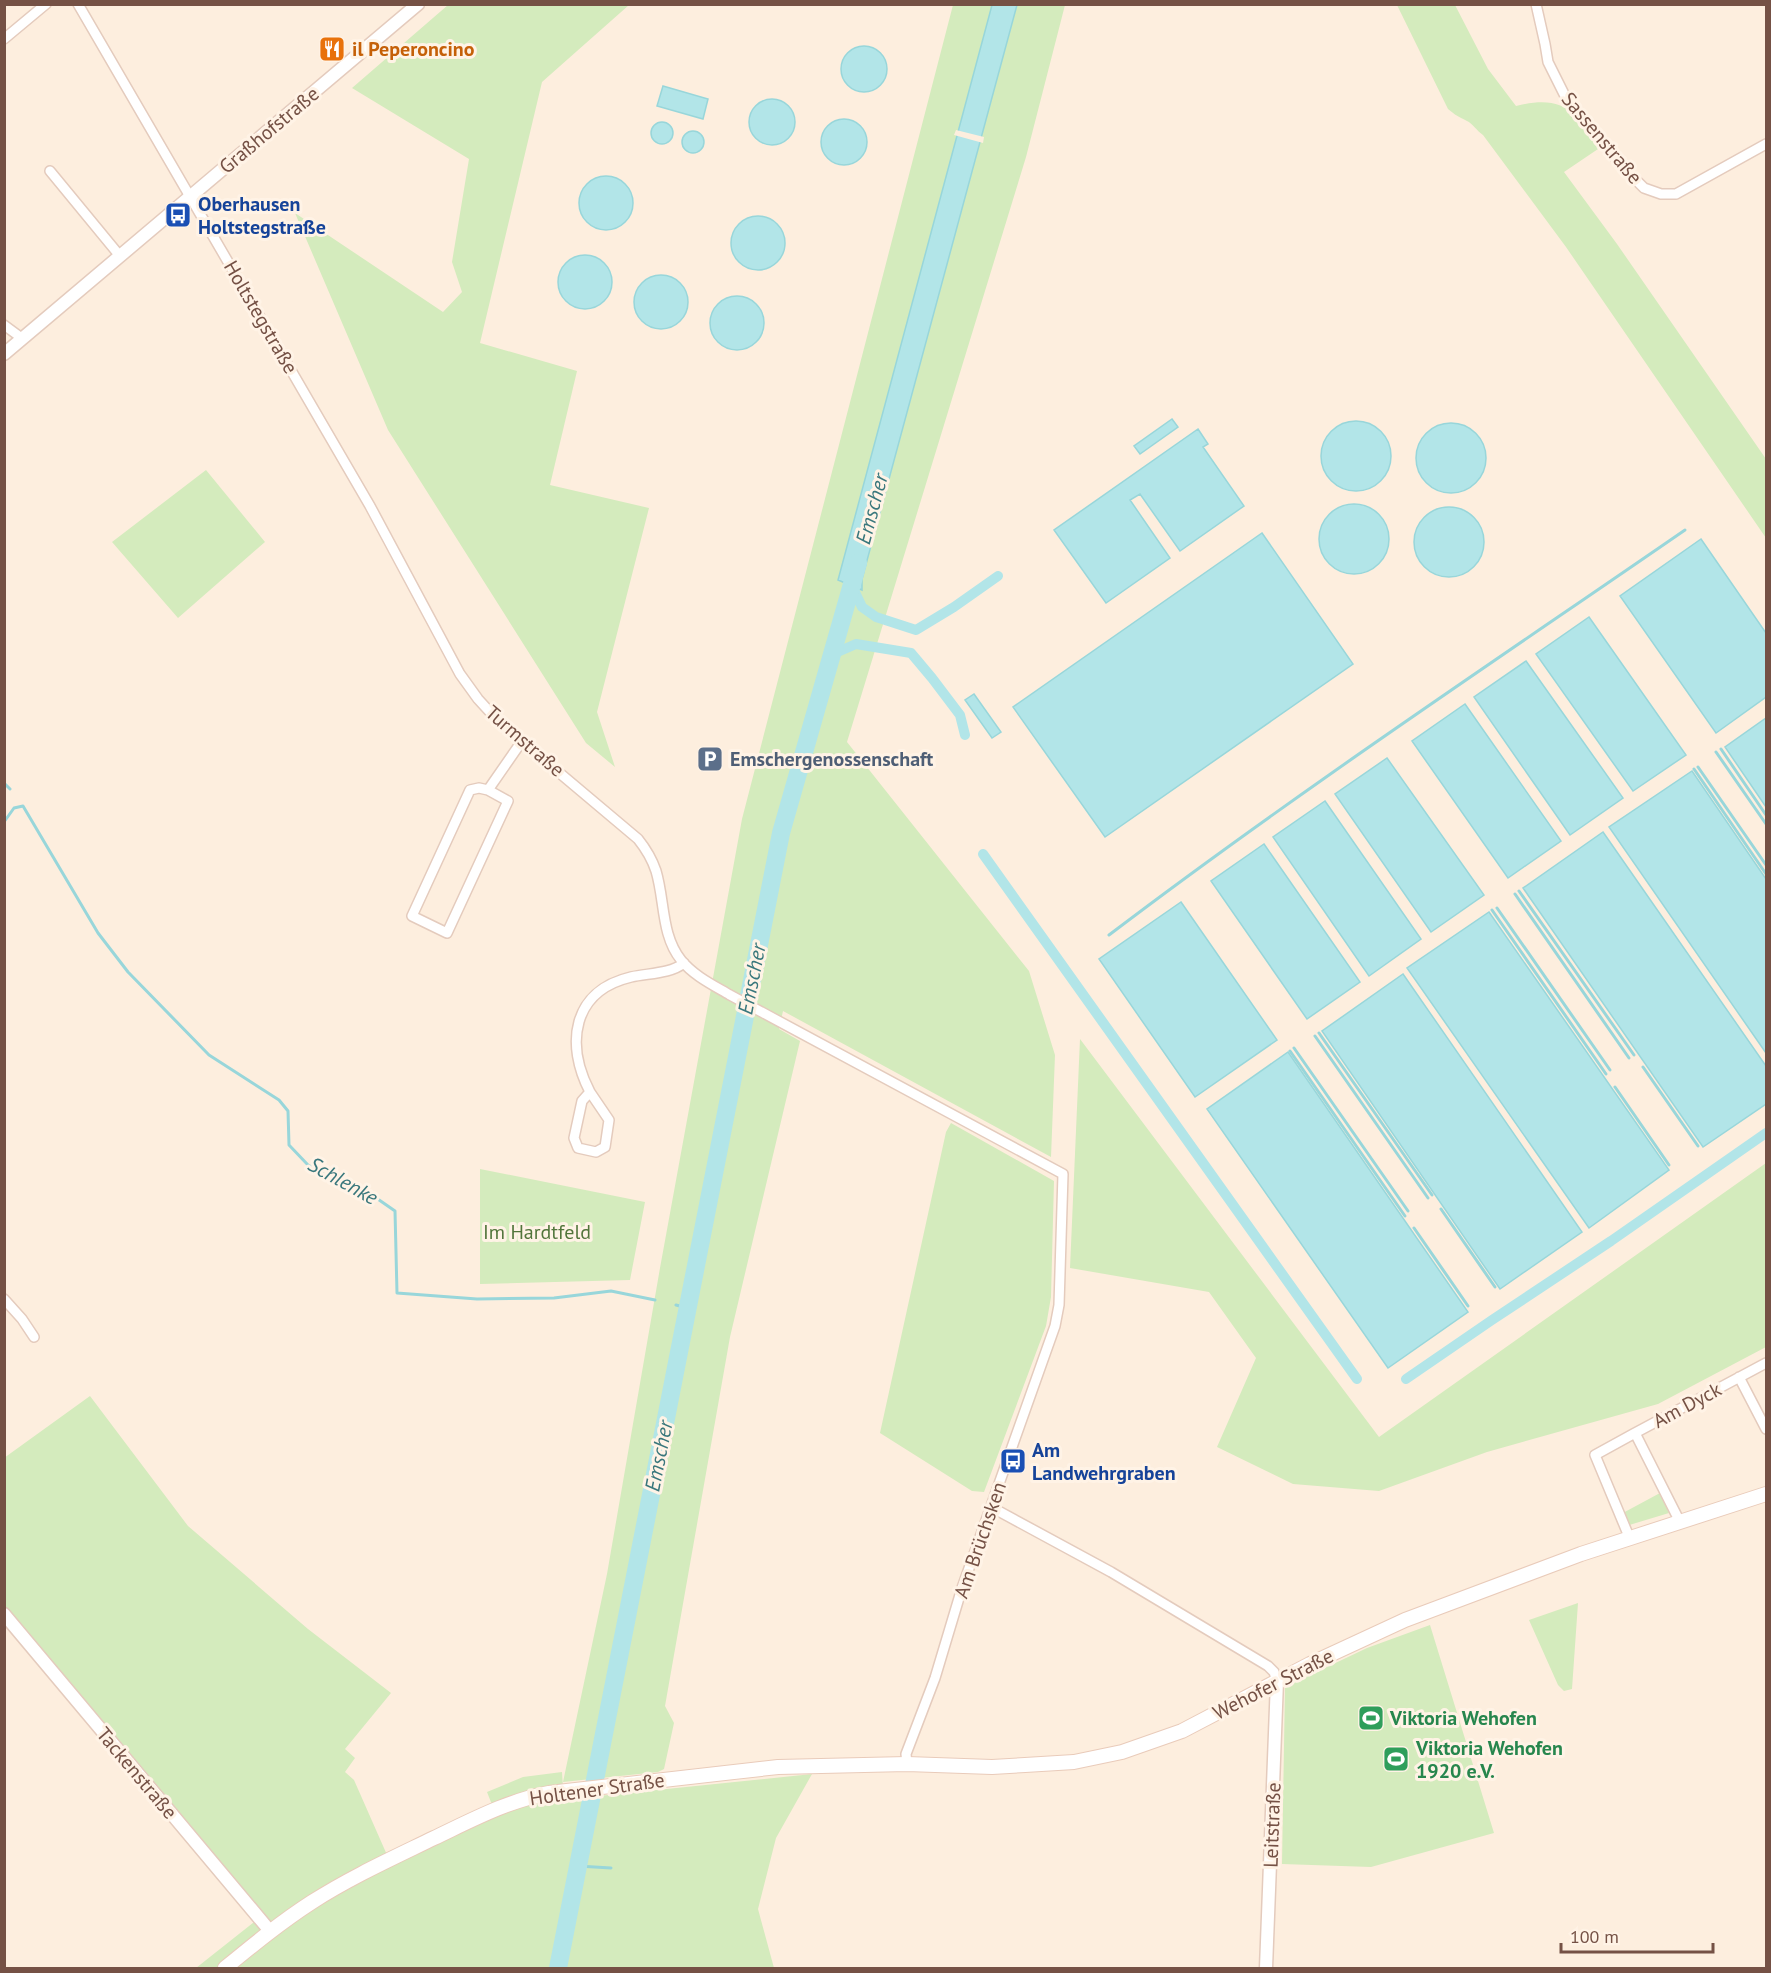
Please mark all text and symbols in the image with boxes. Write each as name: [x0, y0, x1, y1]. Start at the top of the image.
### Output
restaurant icon: il Peperoncino: [317, 34, 347, 64]
place label: il Peperoncino: [352, 36, 475, 62]
street label: Graßhofstraße: [214, 81, 324, 179]
street label: Sassenstraße: [1556, 87, 1648, 189]
place label: Oberhausen Holtstegstraße: [198, 191, 326, 240]
bus stop icon: Oberhausen Holtstegstraße: [163, 200, 193, 230]
street label: Holtstegstraße: [218, 256, 304, 378]
water label: Emscher: [849, 469, 894, 547]
street label: Turmstraße: [480, 699, 570, 783]
parking icon: Emschergenossenschaft: [695, 744, 725, 774]
place label: Emschergenossenschaft: [730, 746, 933, 772]
water label: Emscher: [731, 939, 772, 1017]
water label: Schlenke: [304, 1150, 383, 1211]
park label: Im Hardtfeld: [483, 1219, 591, 1245]
street label: Am Dyck: [1648, 1376, 1726, 1434]
water label: Emscher: [638, 1416, 679, 1494]
place label: Am Landwehrgraben: [1032, 1437, 1176, 1486]
bus stop icon: Am Landwehrgraben: [998, 1446, 1028, 1476]
street label: Am Brüchsken: [948, 1478, 1012, 1602]
street label: Wehofer Straße: [1208, 1642, 1338, 1726]
sports icon: Viktoria Wehofen: [1356, 1703, 1386, 1733]
place label: Viktoria Wehofen: [1389, 1705, 1537, 1731]
street label: Tackenstraße: [91, 1722, 183, 1824]
place label: Viktoria Wehofen 1920 e.V.: [1415, 1735, 1563, 1784]
sports icon: Viktoria Wehofen 1920 e.V.: [1381, 1744, 1411, 1774]
street label: Holtener Straße: [528, 1767, 666, 1811]
street label: Leitstraße: [1258, 1782, 1286, 1868]
scale bar: [1561, 1916, 1712, 1954]
text: 100 m: [1570, 1925, 1619, 1948]

